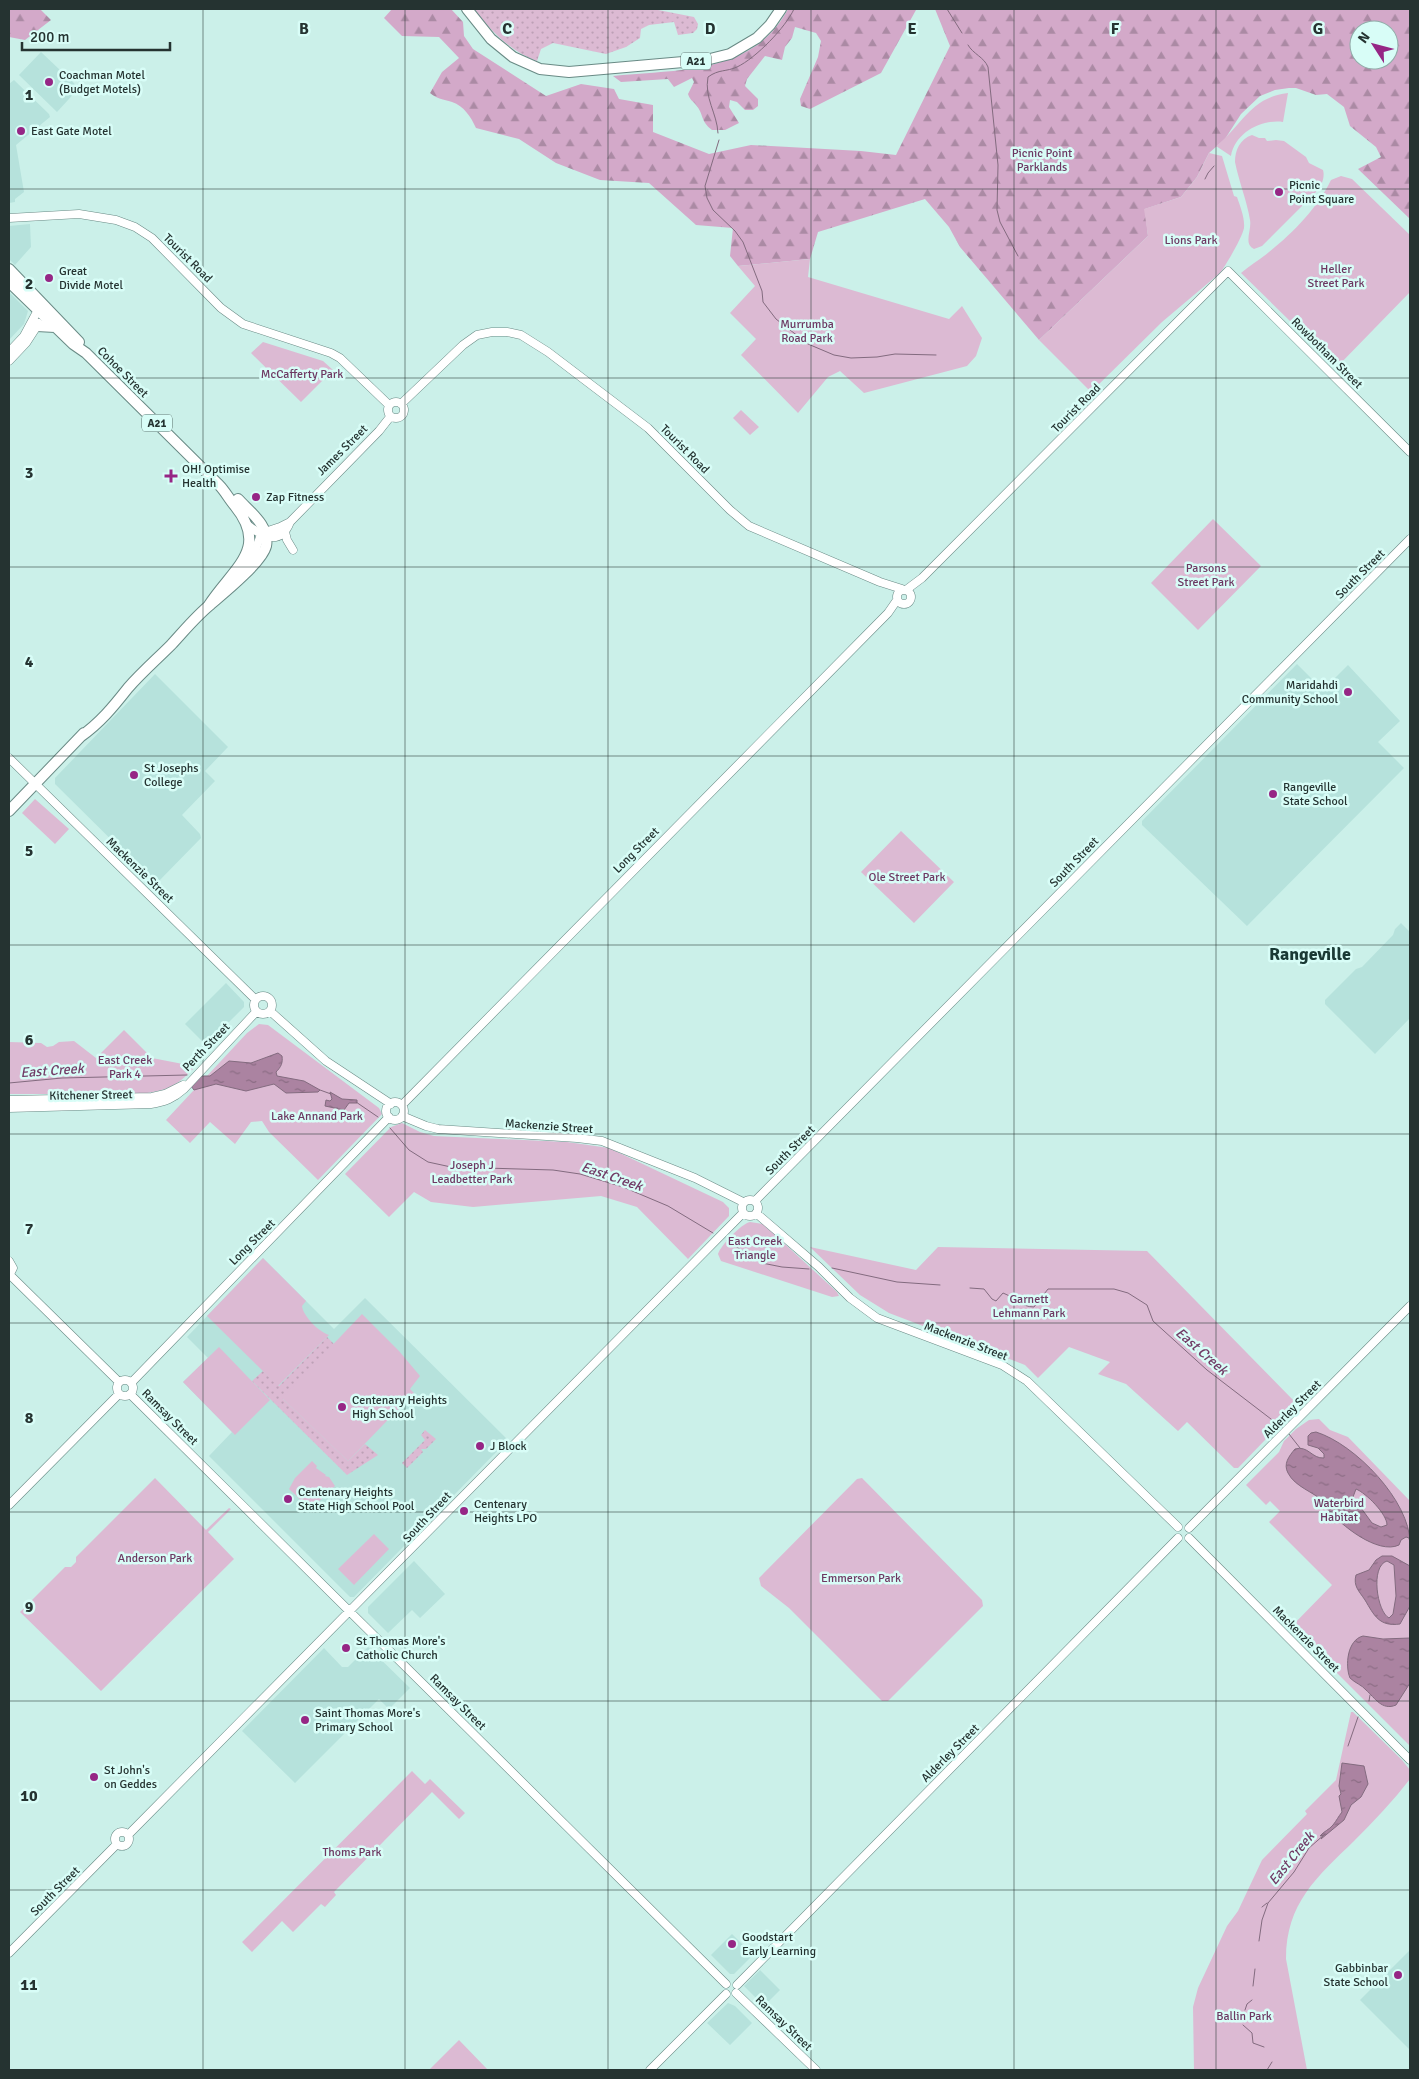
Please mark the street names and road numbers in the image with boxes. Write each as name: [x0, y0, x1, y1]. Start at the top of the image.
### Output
road number: A21: [681, 52, 711, 70]
street label: Tourist Road: [160, 231, 215, 286]
street label: Rowbotham Street: [1288, 315, 1365, 392]
street label: Cohoe Street: [94, 344, 151, 401]
street label: Tourist Road: [1049, 381, 1104, 436]
road number: A21: [142, 414, 172, 432]
street label: James Street: [314, 422, 371, 479]
street label: Tourist Road: [657, 422, 712, 477]
street label: South Street: [1332, 546, 1388, 602]
street label: Long Street: [610, 824, 663, 877]
street label: Mackenzie Street: [103, 834, 177, 906]
street label: South Street: [1047, 834, 1102, 891]
street label: Perth Street: [180, 1020, 233, 1075]
street label: Kitchener Street: [49, 1087, 133, 1104]
street label: Mackenzie Street: [504, 1116, 594, 1137]
street label: South Street: [762, 1122, 818, 1178]
street label: Long Street: [226, 1216, 279, 1269]
street label: Mackenzie Street: [922, 1319, 1010, 1364]
street label: Alderley Street: [1260, 1377, 1325, 1442]
street label: Ramsay Street: [138, 1386, 201, 1449]
street label: South Street: [400, 1489, 455, 1546]
street label: Mackenzie Street: [1269, 1603, 1342, 1676]
street label: Ramsay Street: [426, 1671, 489, 1734]
street label: Alderley Street: [918, 1721, 983, 1786]
street label: South Street: [27, 1863, 83, 1919]
street label: Ramsay Street: [752, 1992, 815, 2054]

